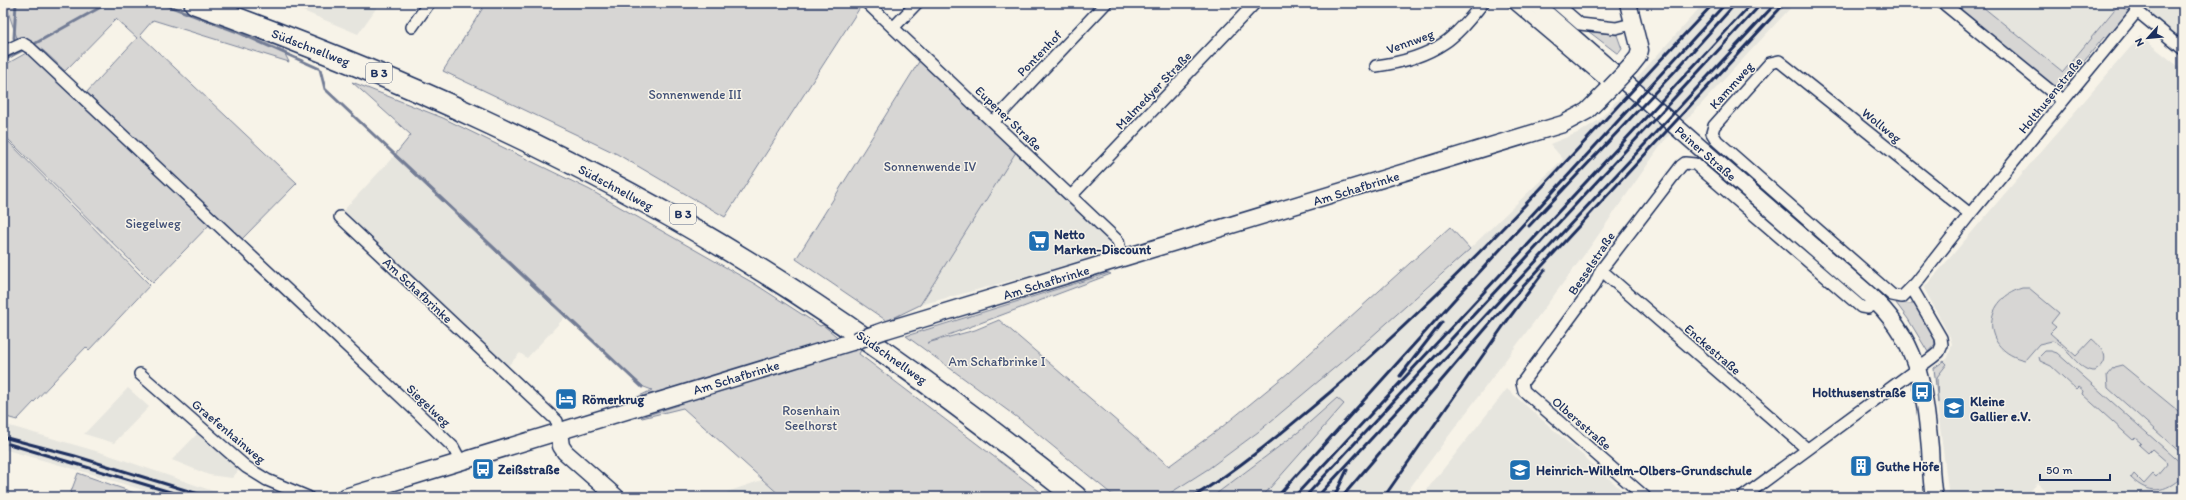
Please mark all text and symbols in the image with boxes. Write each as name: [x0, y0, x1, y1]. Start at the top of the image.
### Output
north arrow: [2128, 18, 2168, 58]
street label: Südschnellweg: [270, 26, 352, 69]
street label: Vennweg: [1384, 26, 1436, 57]
street label: Pontenhof: [1014, 27, 1065, 79]
text: N: [2132, 36, 2147, 49]
street label: Malmedyer Straße: [1112, 48, 1194, 133]
street label: Holthusenstraße: [2015, 54, 2086, 136]
street label: Kammweg: [1706, 58, 1757, 112]
road number: B 3: [366, 63, 392, 83]
street label: Eupener Straße: [972, 83, 1045, 154]
park label: Sonnenwende III: [648, 87, 742, 102]
street label: Wollweg: [1859, 105, 1905, 146]
street label: Peiner Straße: [1672, 123, 1739, 184]
park label: Sonnenwende IV: [884, 159, 977, 174]
street label: Südschnellweg: [576, 161, 656, 214]
street label: Am Schafbrinke: [1311, 168, 1401, 209]
road number: B 3: [670, 204, 696, 224]
park label: Siegelweg: [125, 216, 181, 231]
place label: Netto Marken-Discount: [1054, 227, 1151, 257]
supermarket icon: Netto Marken-Discount: [1026, 228, 1052, 254]
street label: Besselstraße: [1565, 229, 1618, 298]
street label: Am Schafbrinke: [380, 254, 455, 326]
street label: Am Schafbrinke: [1001, 262, 1091, 303]
street label: Enckestraße: [1681, 321, 1744, 378]
street label: Südschnellweg: [854, 328, 930, 387]
park label: Am Schafbrinke I: [948, 354, 1046, 369]
street label: Am Schafbrinke: [691, 357, 781, 398]
bus stop icon: Holthusenstraße: [1909, 379, 1935, 405]
street label: Siegelweg: [403, 381, 454, 430]
place label: Holthusenstraße: [1812, 385, 1906, 400]
hotel icon: Römerkrug: [553, 386, 579, 412]
place label: Römerkrug: [582, 392, 644, 408]
street label: Olbersstraße: [1549, 394, 1614, 453]
place label: Kleine Gallier e.V.: [1970, 394, 2031, 424]
school or university icon: Kleine Gallier e.V.: [1941, 395, 1967, 421]
street label: Graefenhainweg: [189, 396, 269, 467]
park label: Rosenhain Seelhorst: [782, 403, 840, 433]
building icon: Guthe Höfe: [1848, 453, 1874, 479]
bus stop icon: Zeißstraße: [470, 456, 496, 482]
scale bar: [2040, 456, 2110, 482]
school or university icon: Heinrich-Wilhelm-Olbers-Grundschule: [1507, 457, 1533, 483]
place label: Guthe Höfe: [1876, 459, 1940, 474]
place label: Zeißstraße: [498, 462, 560, 477]
place label: Heinrich-Wilhelm-Olbers-Grundschule: [1536, 463, 1752, 478]
text: 50 m: [2046, 463, 2072, 477]

